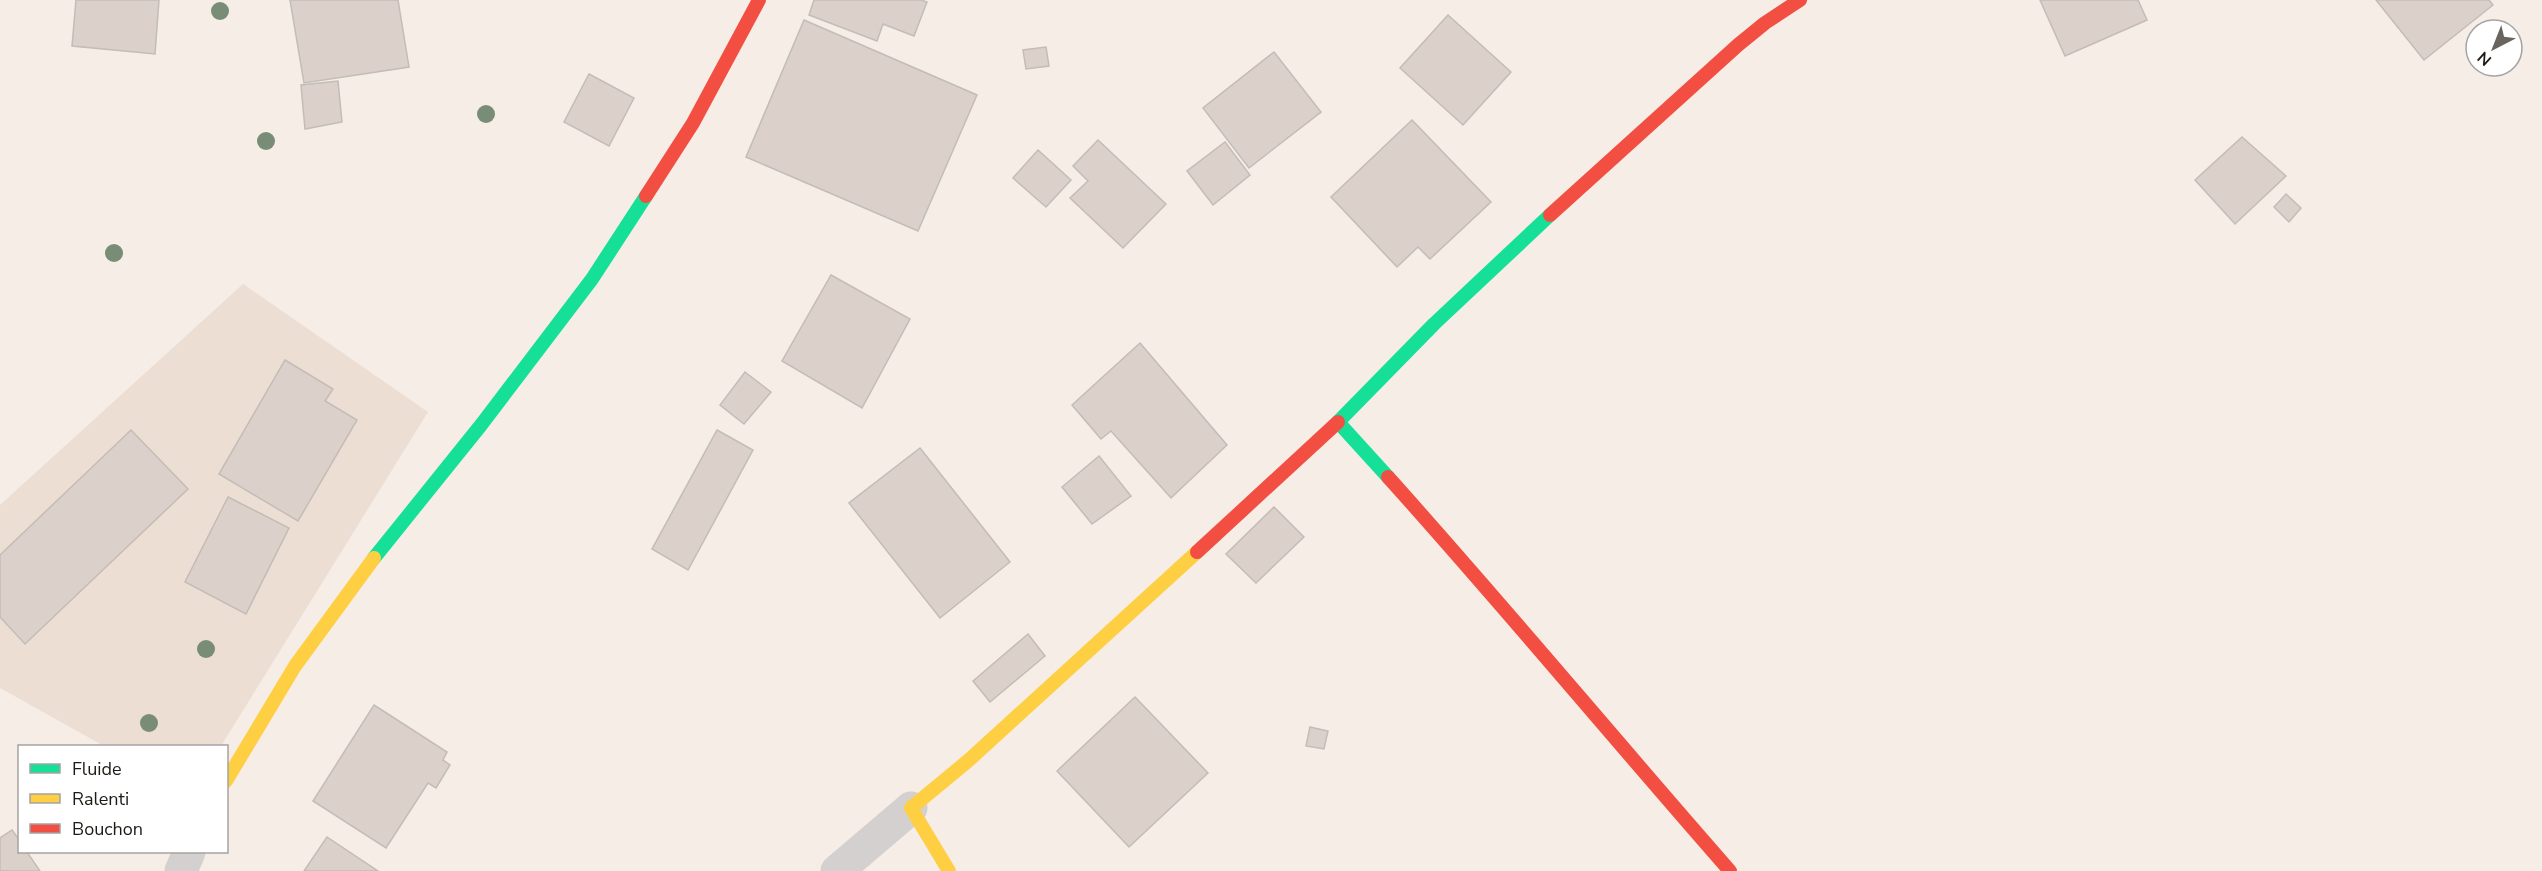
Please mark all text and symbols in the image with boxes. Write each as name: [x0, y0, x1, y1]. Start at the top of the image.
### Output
north arrow: [2464, 18, 2524, 78]
text: N: [2473, 46, 2496, 71]
legend: [18, 745, 228, 853]
text: Fluide: [72, 757, 122, 781]
text: Ralenti: [72, 787, 129, 811]
text: Bouchon: [72, 817, 143, 841]

